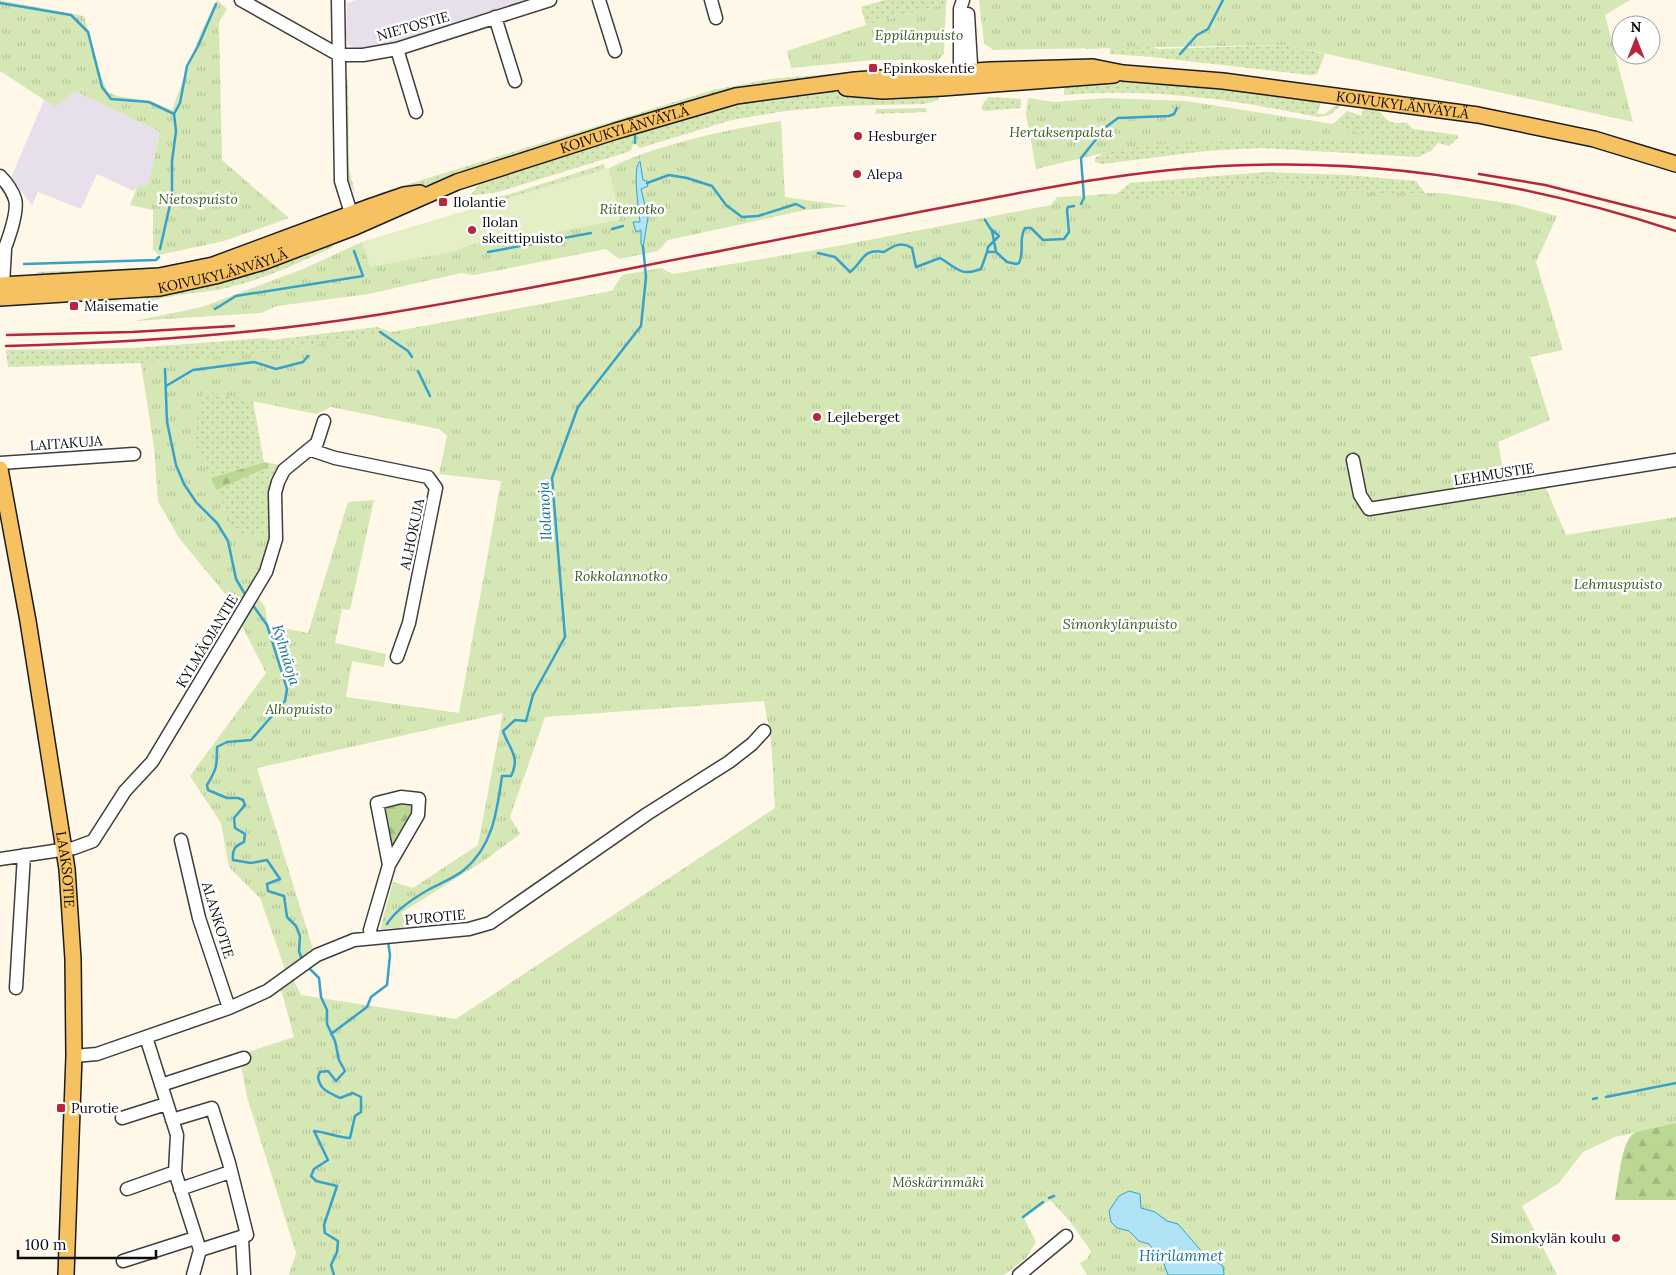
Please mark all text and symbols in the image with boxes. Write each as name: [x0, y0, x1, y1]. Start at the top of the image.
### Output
street label: NIETOSTIE: [375, 7, 452, 45]
north arrow: [1611, 15, 1661, 65]
text: N: [1631, 18, 1642, 36]
park label: Eppilänpuisto: [875, 26, 963, 44]
place label: Epinkoskentie: [883, 59, 975, 77]
marker: Epinkoskentie: [867, 62, 879, 74]
street label: KOIVUKYLÄNVÄYLÄ: [1335, 87, 1470, 123]
street label: KOIVUKYLÄNVÄYLÄ: [558, 101, 691, 157]
park label: Hertaksenpalsta: [1009, 123, 1113, 141]
place label: Hesburger: [868, 127, 937, 145]
marker: Hesburger: [852, 130, 864, 142]
place label: Alepa: [866, 165, 903, 183]
marker: Alepa: [851, 168, 863, 180]
park label: Nietospuisto: [158, 190, 238, 208]
place label: Ilolantie: [453, 193, 506, 211]
marker: Ilolantie: [437, 196, 449, 208]
park label: Riitenotko: [599, 200, 665, 218]
place label: Ilolan skeittipuisto: [482, 213, 563, 247]
marker: Ilolan skeittipuisto: [466, 224, 478, 236]
street label: KOIVUKYLÄNVÄYLÄ: [156, 245, 290, 297]
place label: Maisematie: [84, 297, 159, 315]
marker: Maisematie: [68, 300, 80, 312]
place label: Lejleberget: [827, 408, 901, 426]
marker: Lejleberget: [811, 411, 823, 423]
street label: LAITAKUJA: [29, 431, 103, 455]
street label: LEHMUSTIE: [1452, 459, 1536, 489]
water label: Ilolanoja: [533, 480, 556, 541]
street label: ALHOKUJA: [395, 497, 428, 572]
park label: Rokkolannotko: [574, 567, 668, 585]
park label: Lehmuspuisto: [1574, 575, 1662, 593]
street label: KYLMÄOJANTIE: [172, 591, 242, 691]
park label: Simonkylänpuisto: [1063, 615, 1177, 633]
water label: Kylmäoja: [268, 622, 305, 688]
park label: Alhopuisto: [264, 700, 333, 718]
street label: LAAKSOTIE: [52, 830, 79, 909]
street label: ALANKOTIE: [198, 879, 238, 961]
street label: PUROTIE: [404, 905, 467, 929]
place label: Purotie: [71, 1099, 119, 1117]
marker: Purotie: [55, 1102, 67, 1114]
park label: Möskärinmäki: [892, 1173, 985, 1191]
scale bar: [18, 1228, 155, 1260]
place label: Simonkylän koulu: [1491, 1229, 1606, 1247]
marker: Simonkylän koulu: [1610, 1232, 1622, 1244]
text: 100 m: [25, 1235, 66, 1254]
water label: Hiirilammet: [1139, 1246, 1224, 1265]

